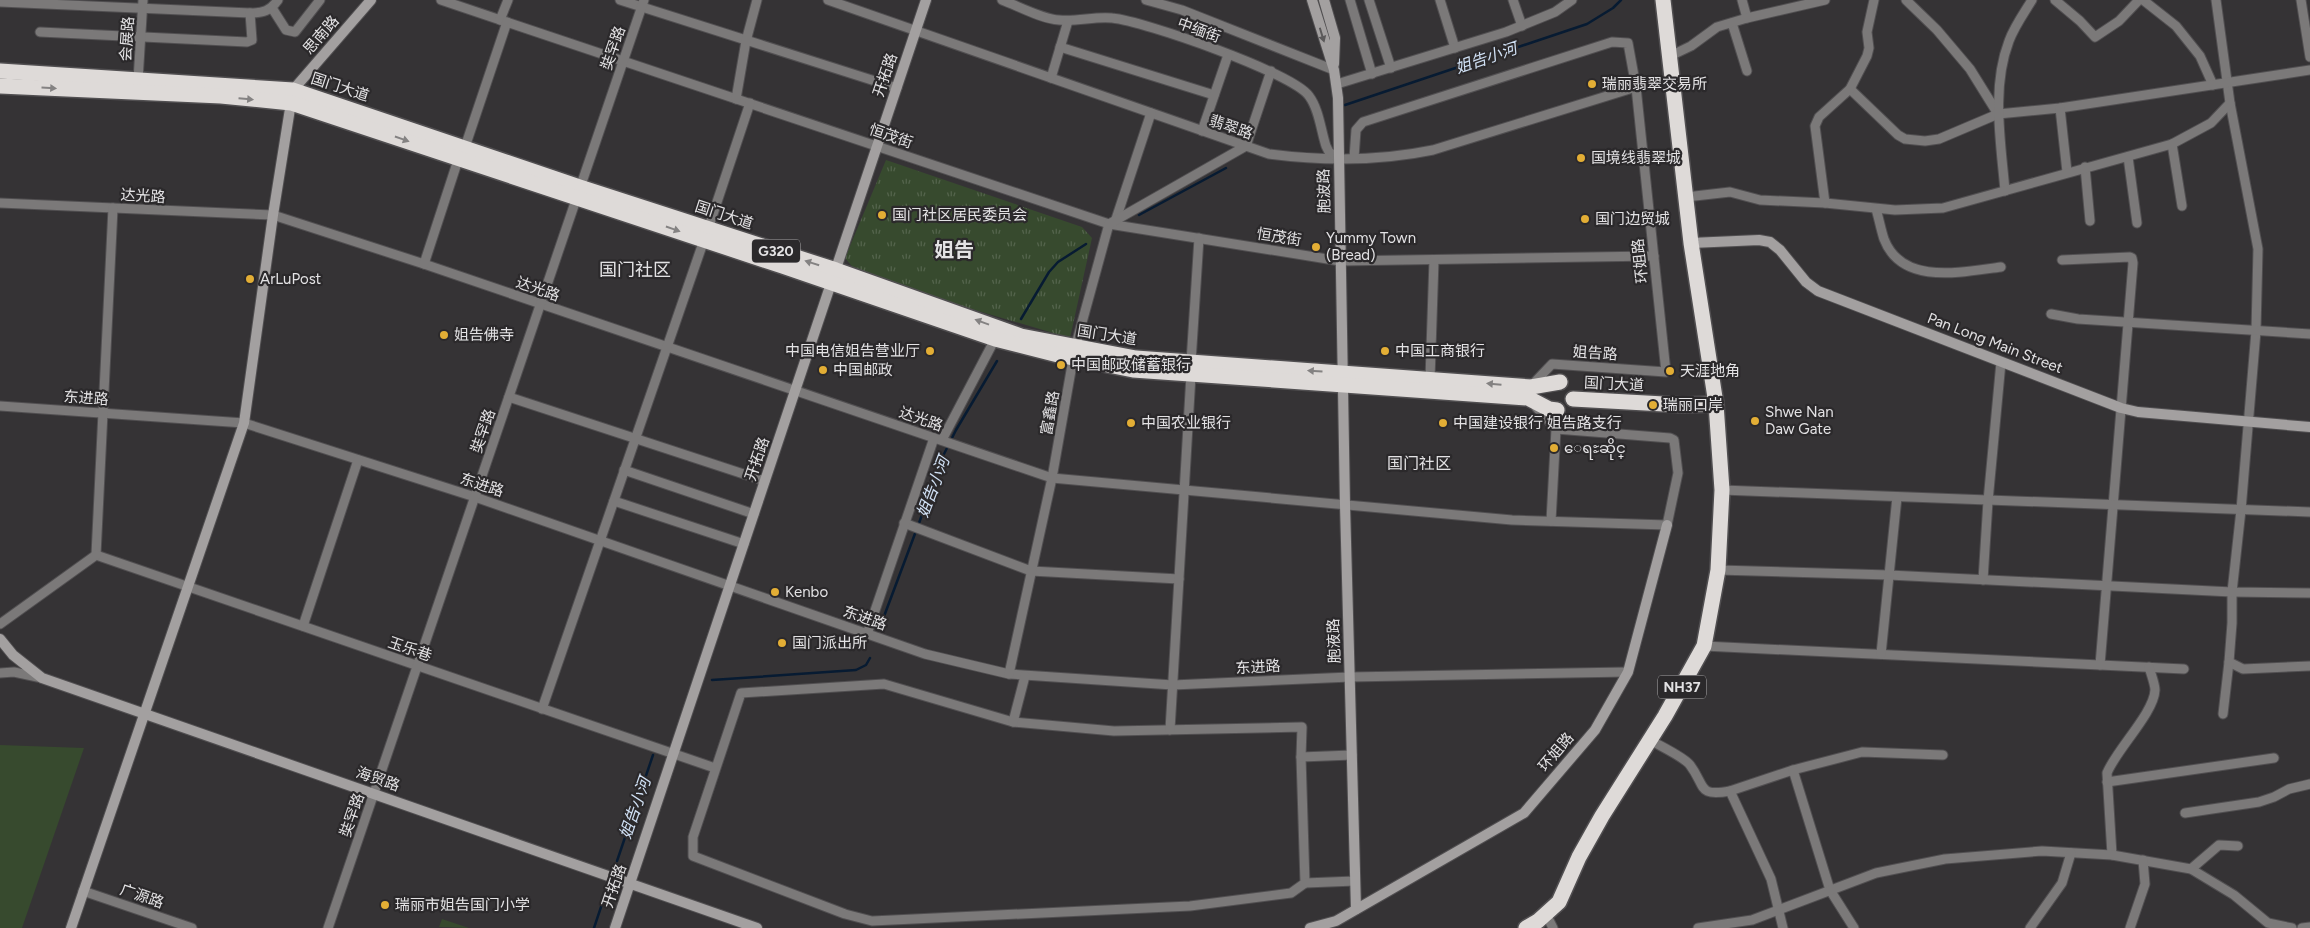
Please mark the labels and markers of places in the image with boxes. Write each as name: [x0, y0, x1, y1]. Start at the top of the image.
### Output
place label: 瑞丽翡翠交易所: [1602, 75, 1707, 93]
marker: 瑞丽翡翠交易所: [1586, 78, 1598, 90]
place label: 国境线翡翠城: [1591, 149, 1681, 167]
marker: 国境线翡翠城: [1575, 152, 1587, 164]
place label: 国门社区居民委员会: [892, 206, 1027, 224]
marker: 国门社区居民委员会: [876, 209, 888, 221]
place label: 国门边贸城: [1595, 210, 1670, 228]
marker: 国门边贸城: [1579, 213, 1591, 225]
place label: Yummy Town (Bread): [1326, 229, 1416, 264]
marker: Yummy Town (Bread): [1310, 241, 1322, 253]
place label: ArLuPost: [260, 270, 322, 288]
marker: ArLuPost: [244, 273, 256, 285]
place label: 姐告佛寺: [454, 326, 514, 344]
marker: 姐告佛寺: [438, 329, 450, 341]
place label: 中国电信姐告营业厅: [785, 342, 920, 360]
place label: 中国工商银行: [1395, 342, 1485, 360]
marker: 中国电信姐告营业厅: [924, 345, 936, 357]
marker: 中国工商银行: [1379, 345, 1391, 357]
place label: 中国邮政储蓄银行: [1071, 356, 1191, 374]
marker: 中国邮政储蓄银行: [1055, 359, 1067, 371]
place label: 中国邮政: [833, 361, 893, 379]
place label: 天涯地角: [1680, 362, 1740, 380]
marker: 中国邮政: [817, 364, 829, 376]
marker: 天涯地角: [1664, 365, 1676, 377]
place label: 瑞丽口岸: [1663, 396, 1723, 414]
marker: 瑞丽口岸: [1647, 399, 1659, 411]
place label: Shwe Nan Daw Gate: [1765, 403, 1834, 438]
place label: 中国农业银行: [1141, 414, 1231, 432]
place label: 中国建设银行 姐告路支行: [1453, 414, 1622, 432]
marker: Shwe Nan Daw Gate: [1749, 415, 1761, 427]
marker: 中国农业银行: [1125, 417, 1137, 429]
marker: 中国建设银行 姐告路支行: [1437, 417, 1449, 429]
place label: ေရႊဆိုင္: [1564, 438, 1626, 460]
marker: ေရႊဆိုင္: [1548, 442, 1560, 454]
place label: Kenbo: [785, 583, 828, 601]
marker: Kenbo: [769, 586, 781, 598]
place label: 国门派出所: [792, 634, 867, 652]
marker: 国门派出所: [776, 637, 788, 649]
place label: 瑞丽市姐告国门小学: [395, 896, 530, 914]
marker: 瑞丽市姐告国门小学: [379, 899, 391, 911]

